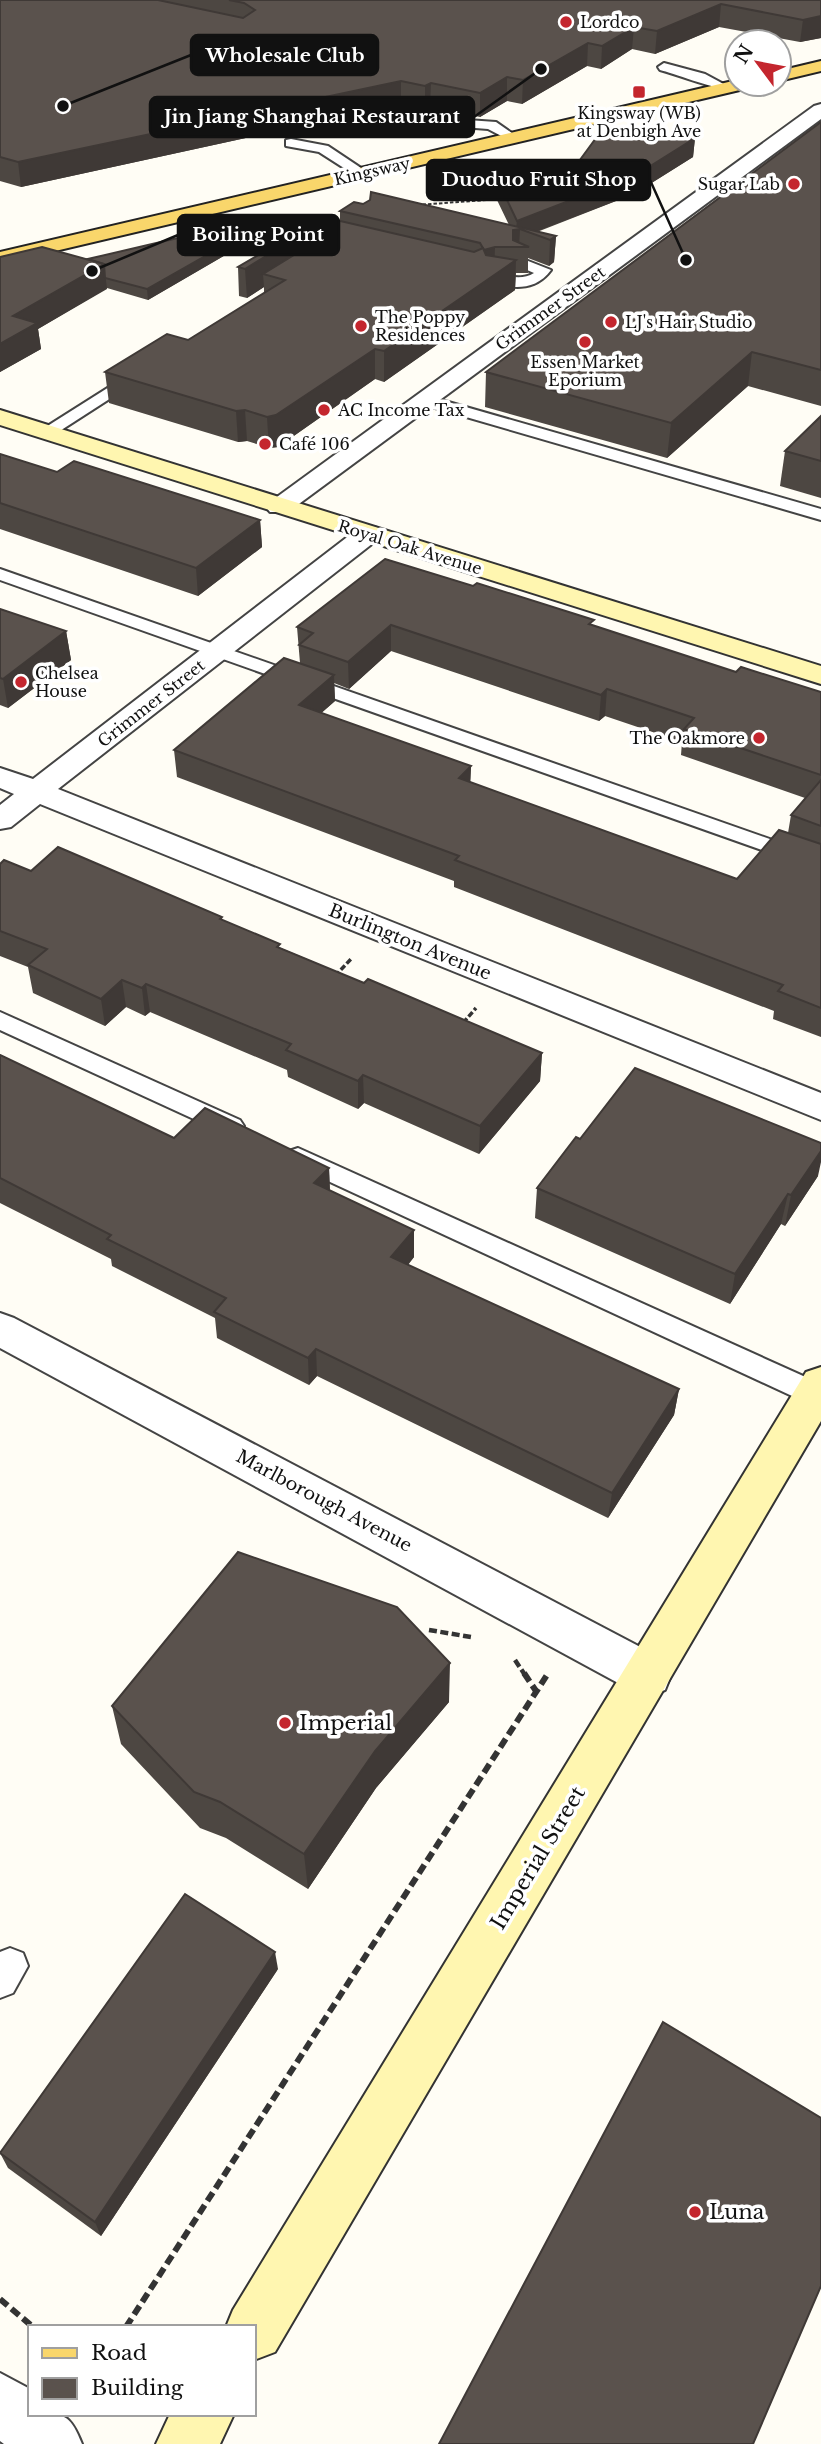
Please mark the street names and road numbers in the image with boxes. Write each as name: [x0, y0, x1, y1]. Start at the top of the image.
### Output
street label: Kingsway: [332, 152, 413, 190]
street label: Grimmer Street: [491, 262, 609, 354]
street label: Royal Oak Avenue: [335, 516, 485, 578]
street label: Grimmer Street: [93, 655, 209, 751]
street label: Burlington Avenue: [325, 899, 495, 985]
street label: Marlborough Avenue: [232, 1445, 416, 1557]
street label: Imperial Street: [485, 1782, 591, 1934]

